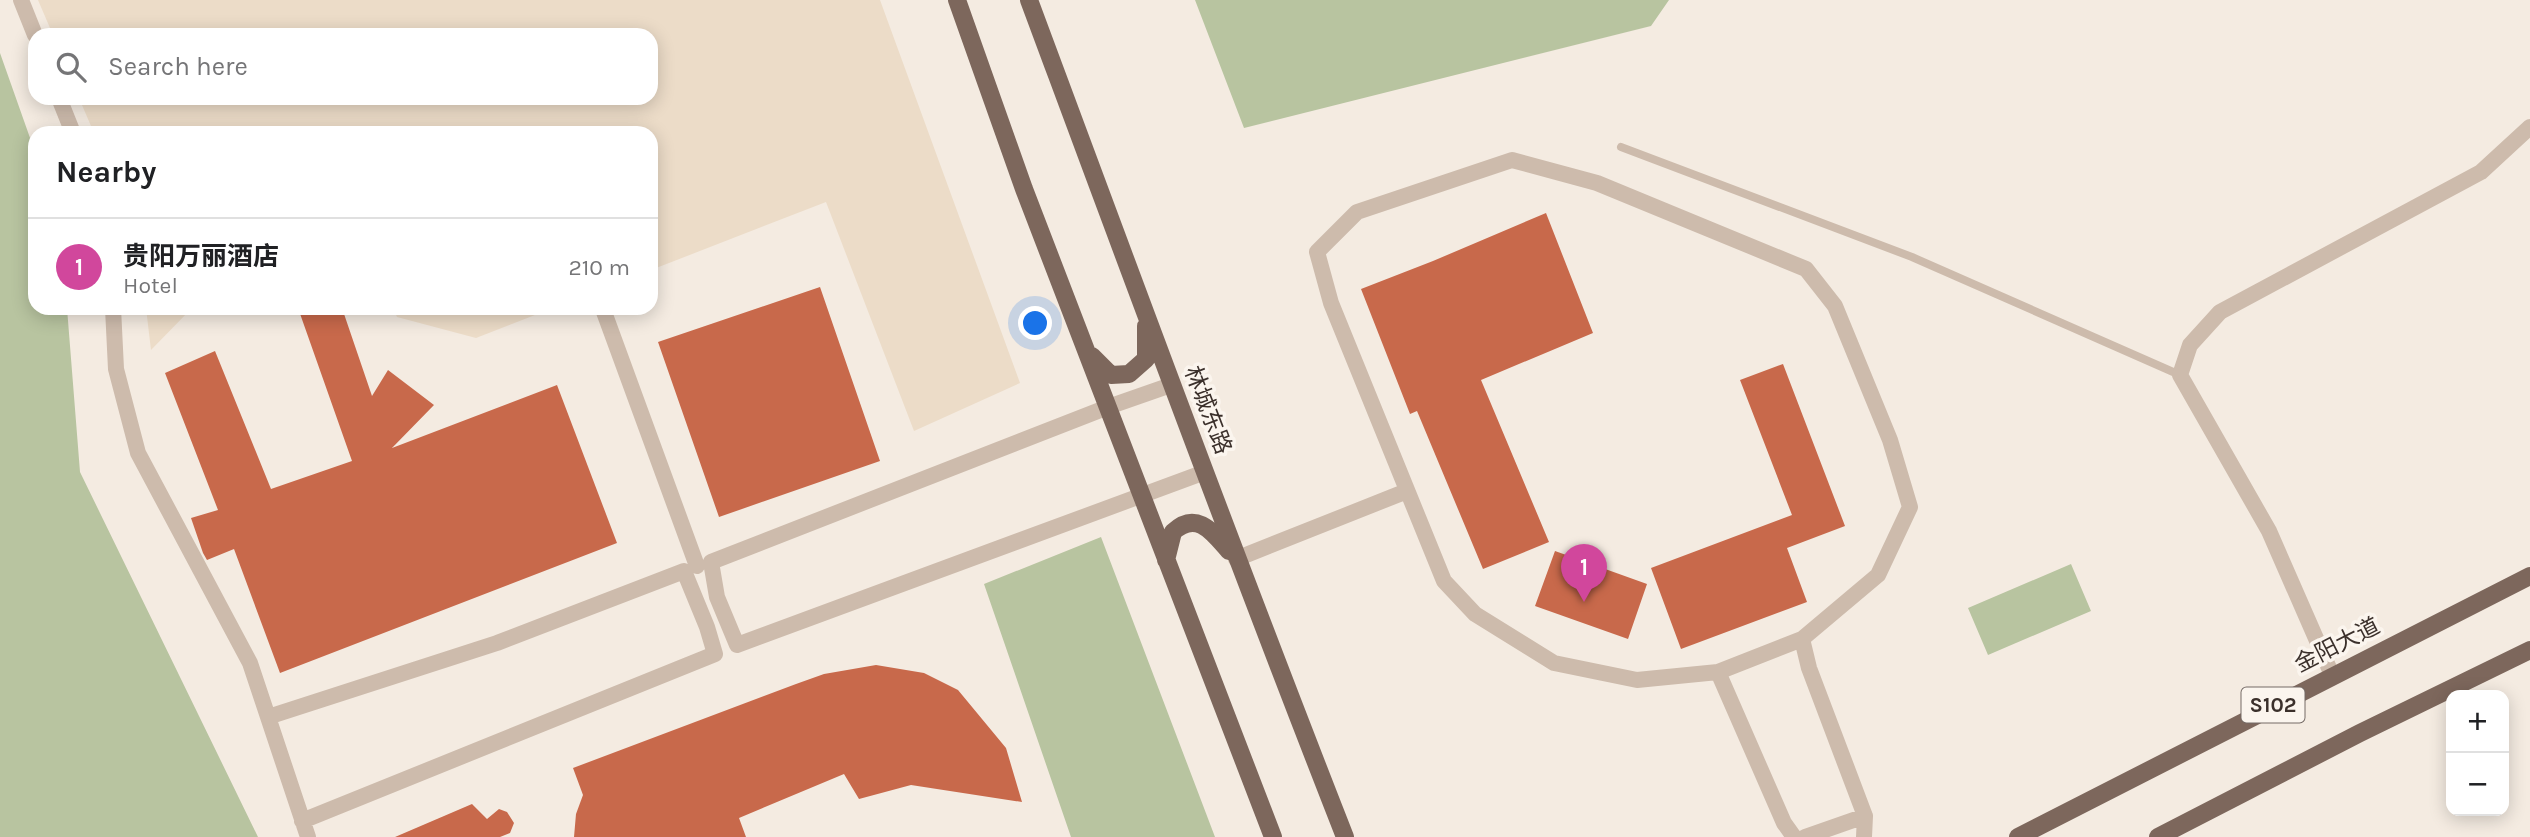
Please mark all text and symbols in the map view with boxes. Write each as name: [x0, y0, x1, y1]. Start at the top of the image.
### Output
search box: [28, 28, 658, 105]
icon: search: [52, 48, 90, 86]
text: Search here: [108, 51, 248, 82]
text: Nearby: [56, 154, 156, 190]
text: 贵阳万丽酒店: [123, 241, 279, 272]
text: 1: [75, 254, 83, 281]
text: 210 m: [568, 254, 630, 281]
text: Hotel: [123, 272, 178, 299]
your location: [1018, 306, 1052, 340]
street label: 林城东路: [1179, 362, 1237, 458]
pin: 1: [1561, 544, 1607, 602]
street label: 金阳大道: [2290, 612, 2384, 678]
road number: S102: [2242, 688, 2304, 722]
map controls: [2446, 690, 2509, 816]
button: +: [2446, 690, 2509, 753]
button: −: [2446, 753, 2509, 816]

